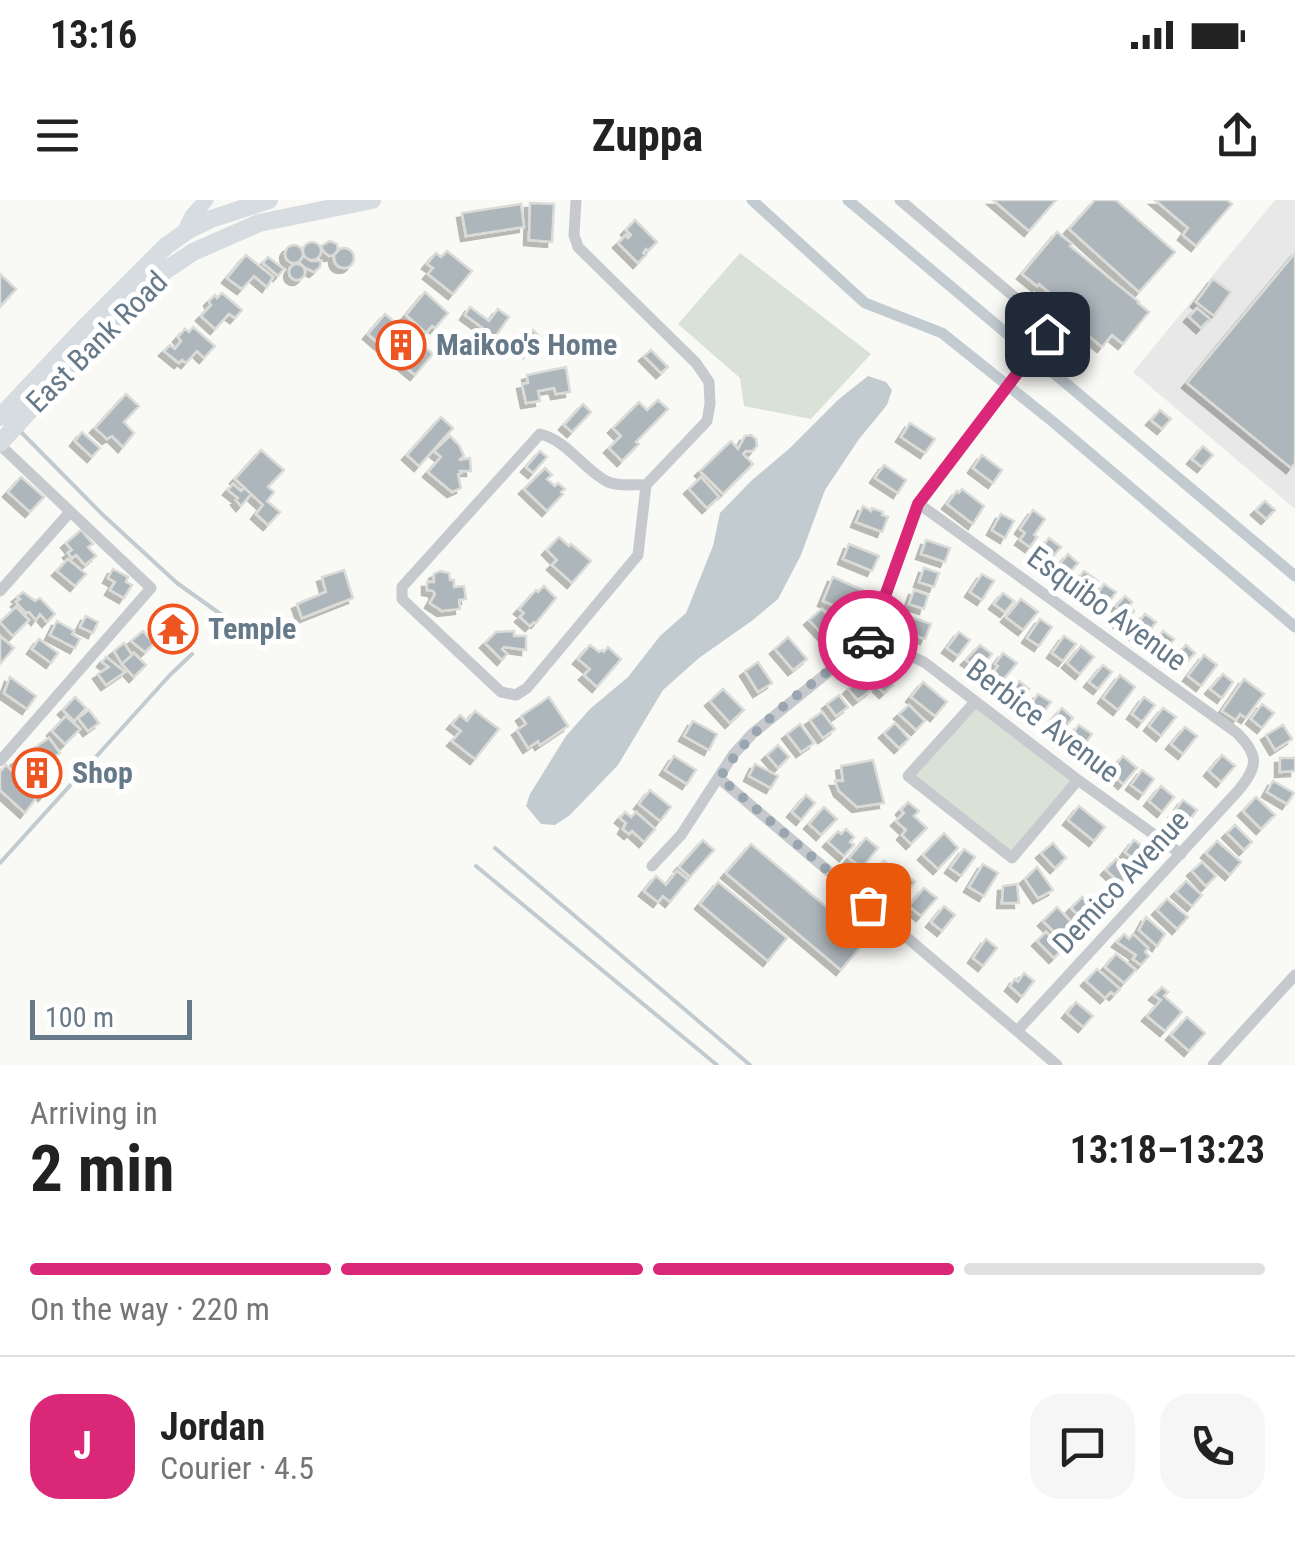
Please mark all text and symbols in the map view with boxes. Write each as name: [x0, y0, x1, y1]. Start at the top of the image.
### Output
text: 13:16: [50, 13, 137, 57]
icon: menu: [30, 108, 85, 163]
icon: share: [1210, 108, 1265, 163]
text: Zuppa: [592, 109, 703, 162]
street label: East Bank Road: [19, 264, 174, 419]
pin: [1005, 292, 1090, 377]
icon: home: [1020, 307, 1075, 362]
building icon: Maikoo's Home: [375, 319, 427, 371]
place label: Maikoo's Home: [436, 327, 617, 362]
street label: Esquibo Avenue: [1021, 539, 1194, 678]
courier: [818, 590, 918, 690]
temple icon: Temple: [147, 603, 199, 655]
place label: Temple: [208, 611, 296, 646]
icon: car: [841, 613, 896, 668]
street label: Berbice Avenue: [960, 652, 1127, 789]
building icon: Shop: [11, 747, 63, 799]
place label: Shop: [72, 755, 133, 790]
street label: Demico Avenue: [1045, 803, 1196, 960]
pin: [826, 863, 911, 948]
icon: bag: [841, 878, 896, 933]
scale bar: [30, 995, 192, 1040]
text: 100 m: [45, 1001, 114, 1034]
text: Arriving in: [30, 1094, 158, 1132]
text: 13:18–13:23: [1070, 1128, 1265, 1172]
text: 2 min: [30, 1131, 174, 1207]
text: On the way · 220 m: [30, 1290, 270, 1328]
button: chat: [1030, 1394, 1135, 1499]
button: phone: [1160, 1394, 1265, 1499]
text: Jordan: [160, 1405, 265, 1449]
text: J: [73, 1424, 92, 1468]
text: Courier · 4.5: [160, 1449, 314, 1487]

